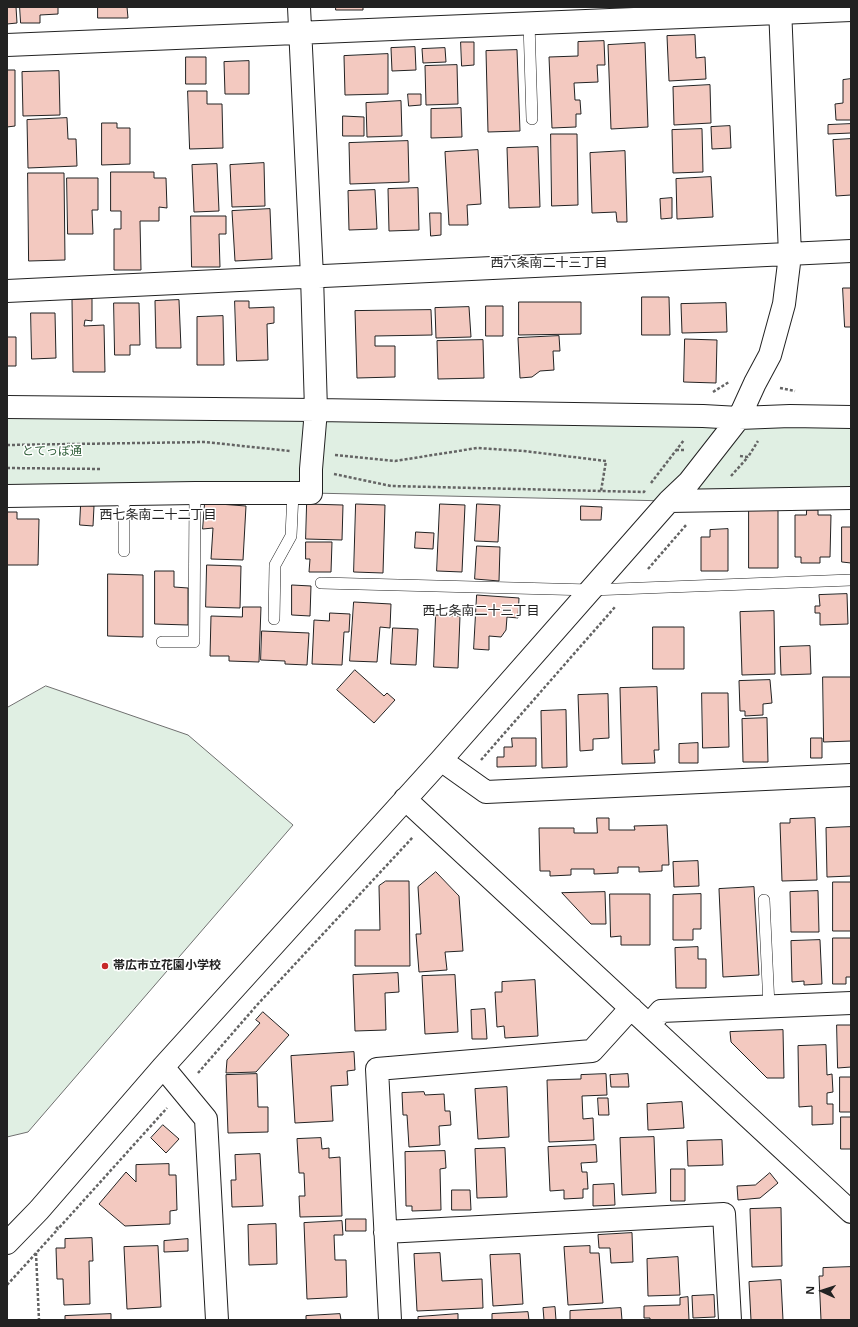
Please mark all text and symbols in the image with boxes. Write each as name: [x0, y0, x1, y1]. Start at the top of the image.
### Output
district label: 西六条南二十三丁目: [491, 255, 607, 271]
park label: とてっぽ通: [22, 445, 82, 459]
district label: 西七条南二十二丁目: [100, 507, 216, 523]
district label: 西七条南二十三丁目: [423, 603, 539, 619]
place label: 帯広市立花園小学校: [113, 959, 221, 973]
marker: 帯広市立花園小学校: [100, 961, 110, 971]
north arrow: [802, 1271, 842, 1311]
text: N: [802, 1285, 817, 1295]

